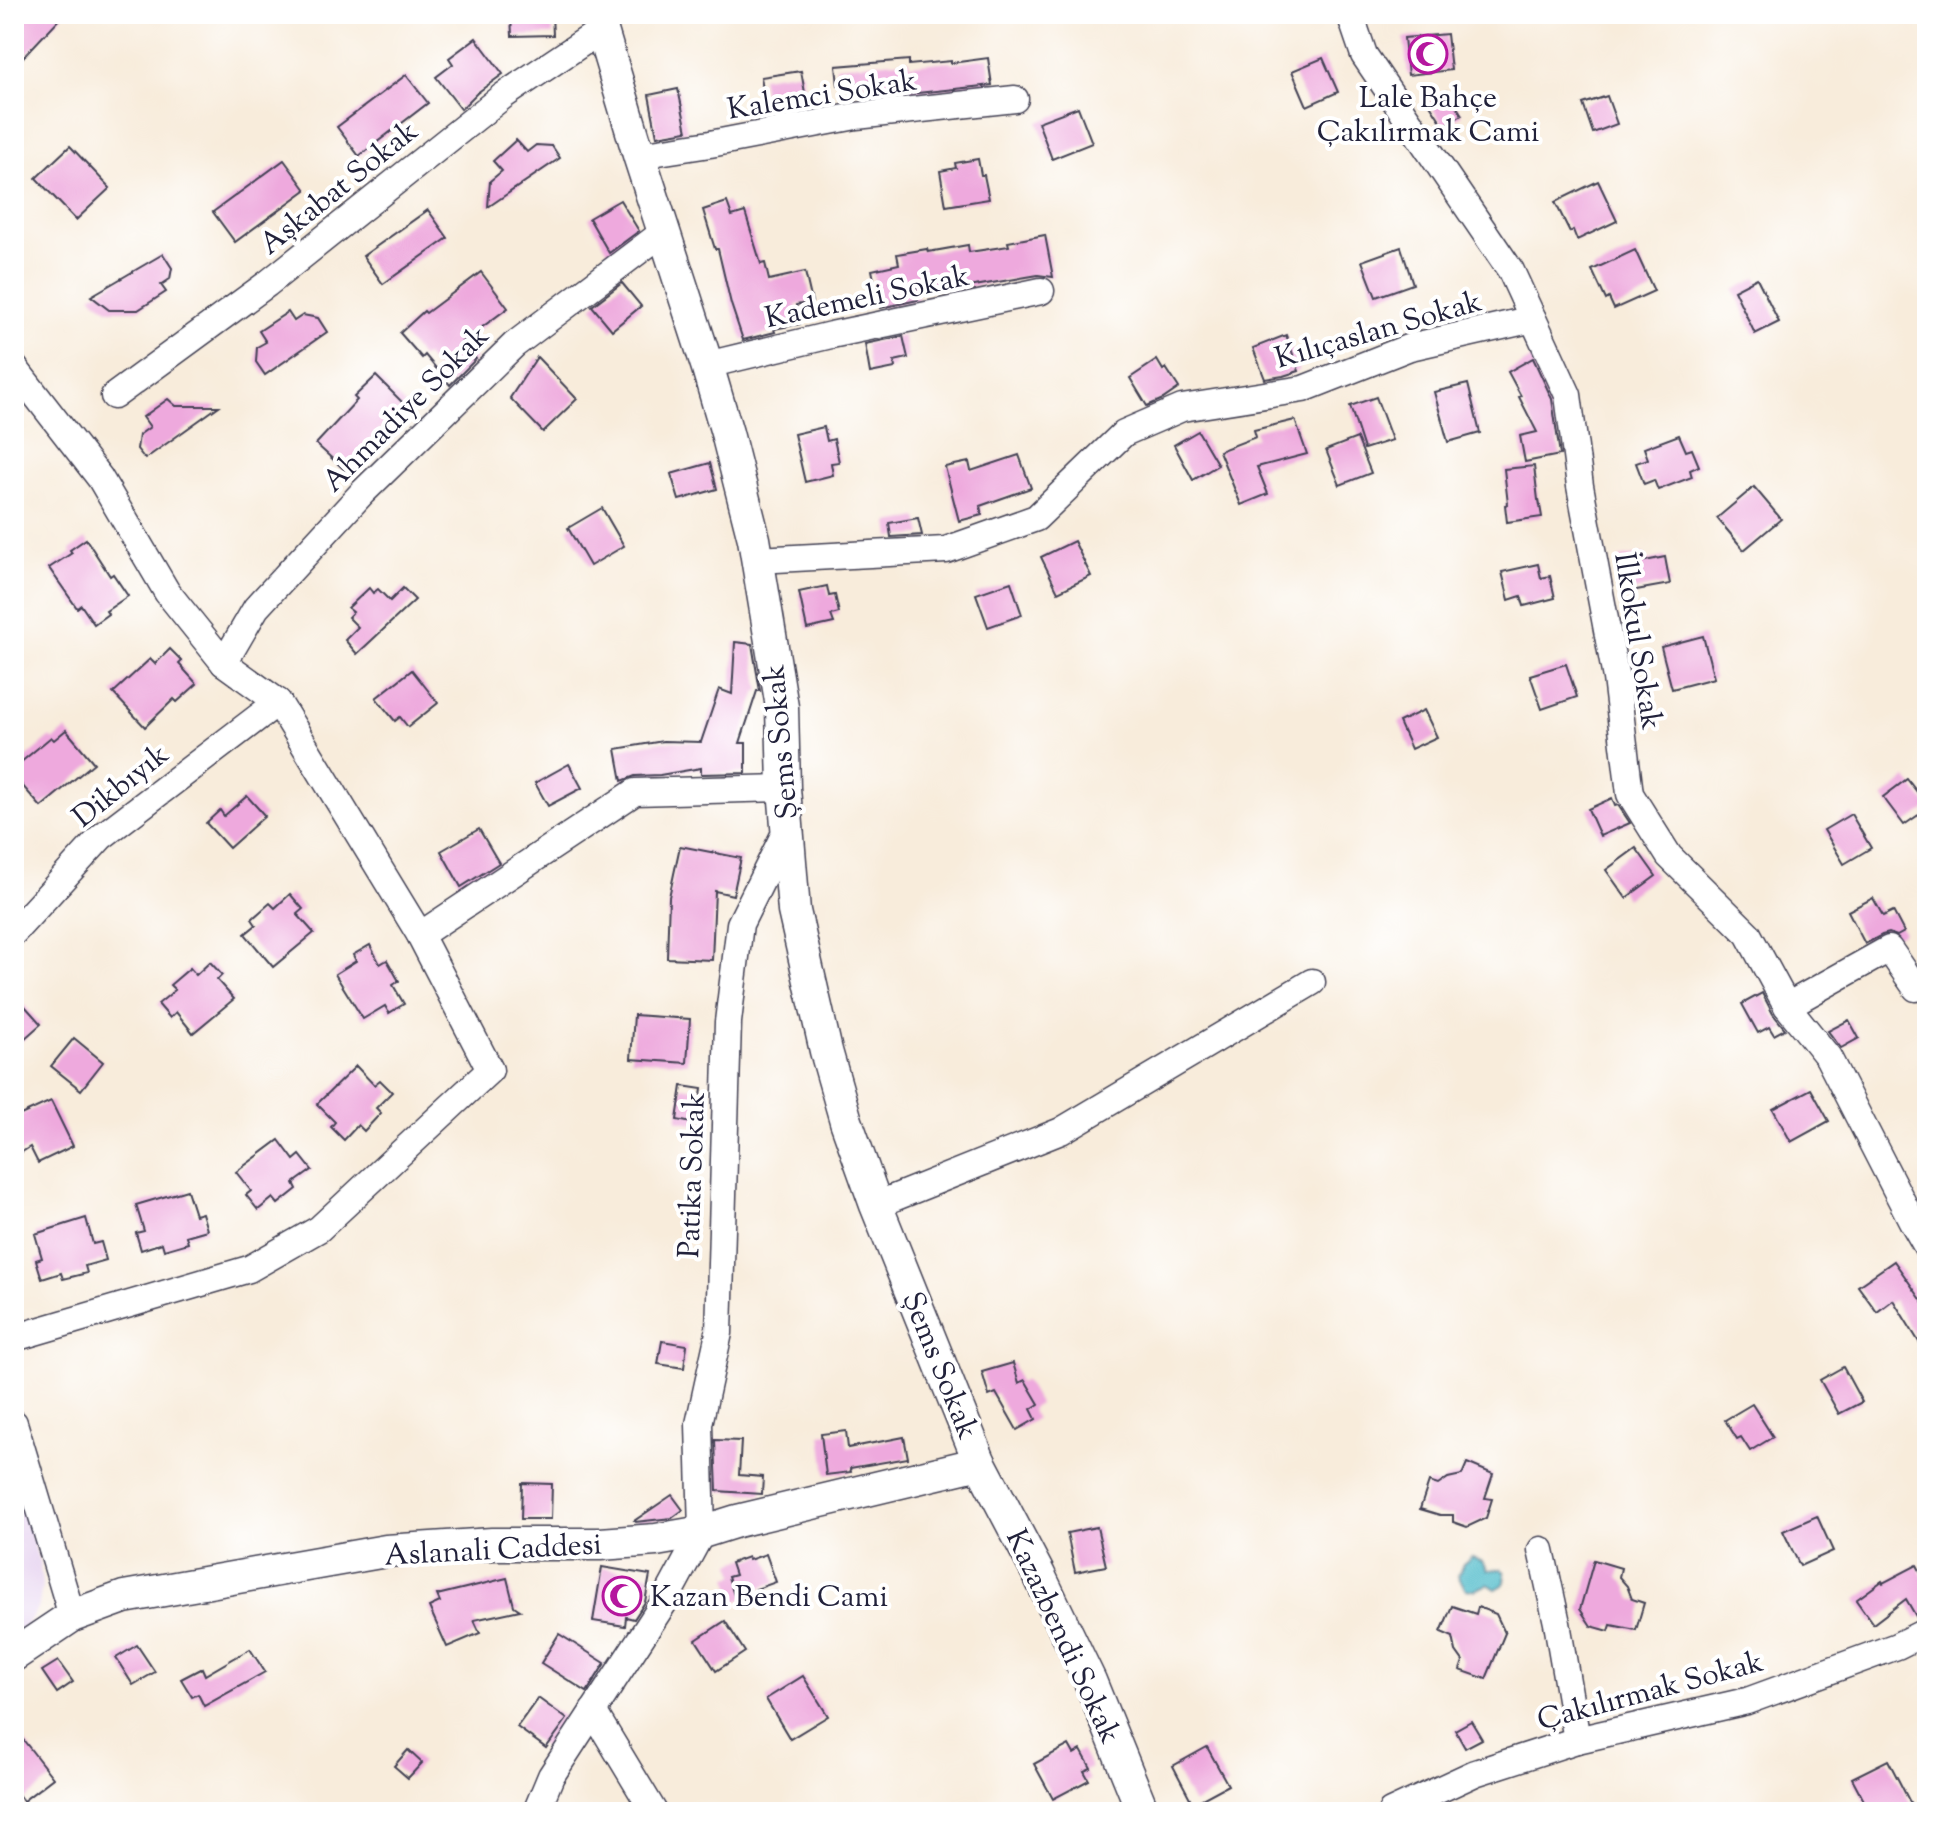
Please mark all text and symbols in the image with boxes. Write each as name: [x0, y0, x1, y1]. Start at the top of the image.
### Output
mosque icon: Lale Bahçe Çakılırmak Cami: [1407, 33, 1449, 75]
street label: Kalemci Sokak: [725, 60, 920, 133]
place label: Lale Bahçe Çakılırmak Cami: [1317, 78, 1539, 155]
street label: Aşkabat Sokak: [251, 111, 428, 266]
street label: Kademeli Sokak: [761, 256, 974, 341]
street label: Kılıçaslan Sokak: [1270, 281, 1487, 381]
street label: Ahmadiye Sokak: [313, 316, 500, 503]
street label: İlkokul Sokak: [1601, 550, 1672, 733]
street label: Şems Sokak: [754, 662, 811, 821]
street label: Dikbıyık: [64, 735, 179, 839]
street label: Patika Sokak: [669, 1091, 718, 1259]
street label: Şems Sokak: [890, 1286, 988, 1446]
street label: Kazazbendi Sokak: [993, 1523, 1130, 1751]
street label: Aslanali Caddesi: [383, 1524, 603, 1579]
mosque icon: Kazan Bendi Cami: [601, 1575, 643, 1617]
place label: Kazan Bendi Cami: [650, 1577, 888, 1620]
street label: Çakılırmak Sokak: [1533, 1642, 1769, 1743]

